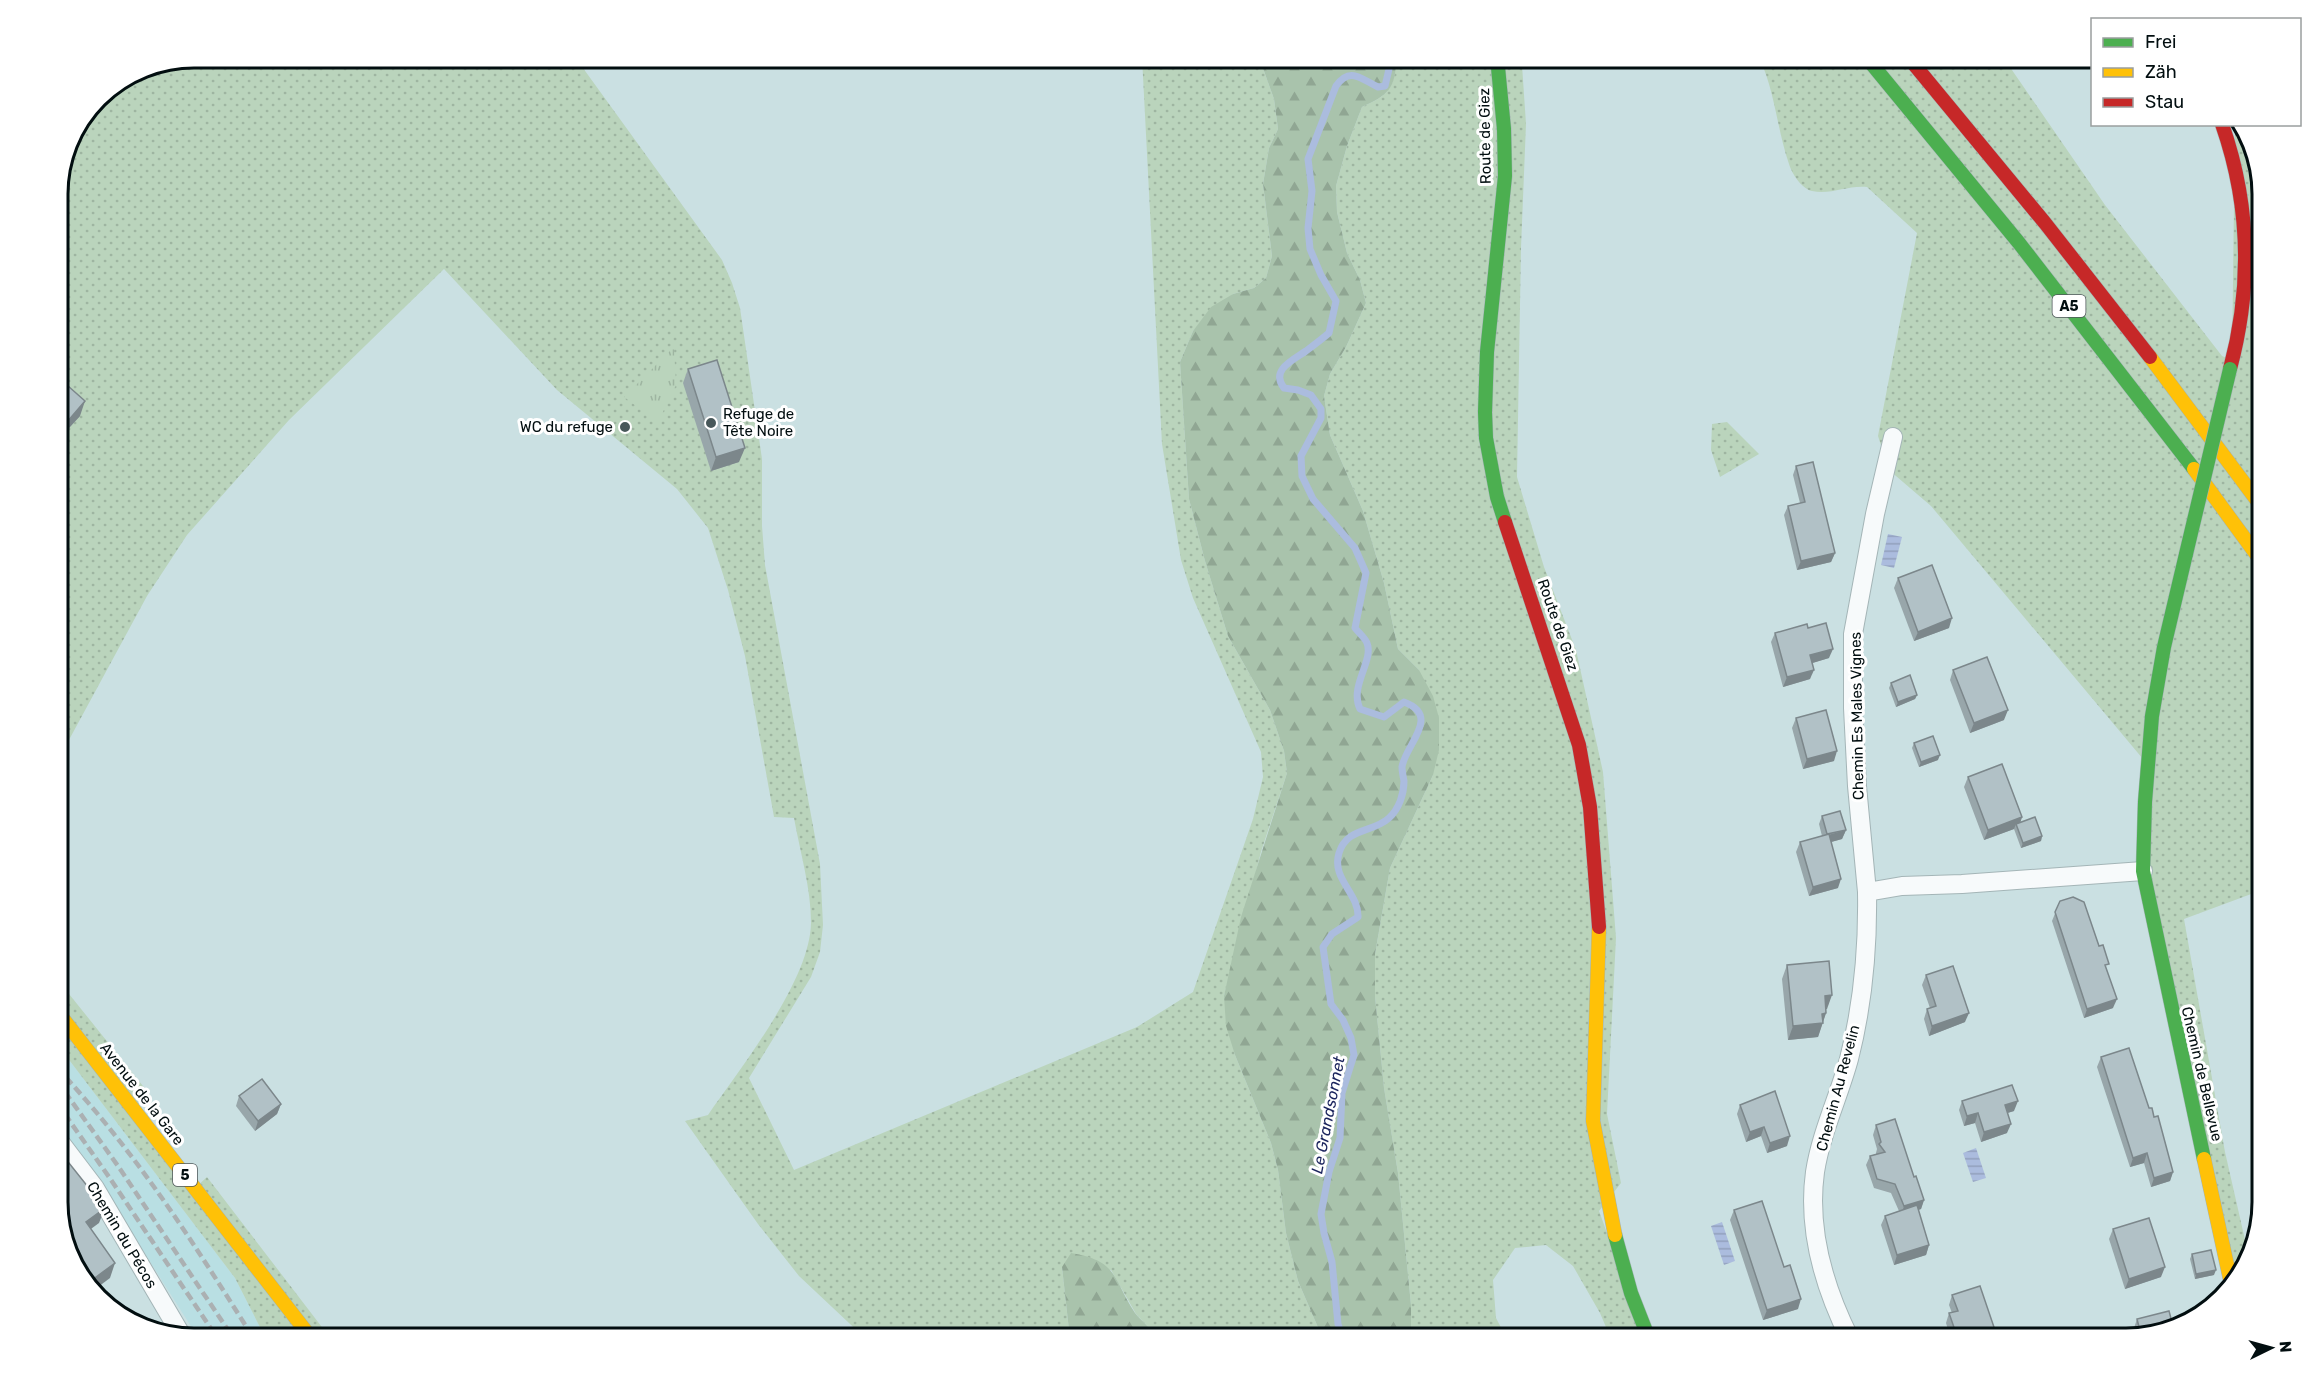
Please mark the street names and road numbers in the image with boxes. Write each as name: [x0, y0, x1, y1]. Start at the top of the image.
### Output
street label: Route de Giez: [1475, 87, 1495, 184]
road number: A5: [2052, 295, 2086, 317]
street label: Route de Giez: [1534, 577, 1582, 674]
street label: Chemin Es Males Vignes: [1847, 631, 1867, 800]
street label: Chemin de Bellevue: [2178, 1005, 2226, 1143]
street label: Chemin Au Revelin: [1812, 1023, 1864, 1153]
street label: Avenue de la Gare: [96, 1039, 188, 1149]
road number: 5: [173, 1164, 197, 1186]
street label: Chemin du Pécos: [83, 1178, 161, 1292]

